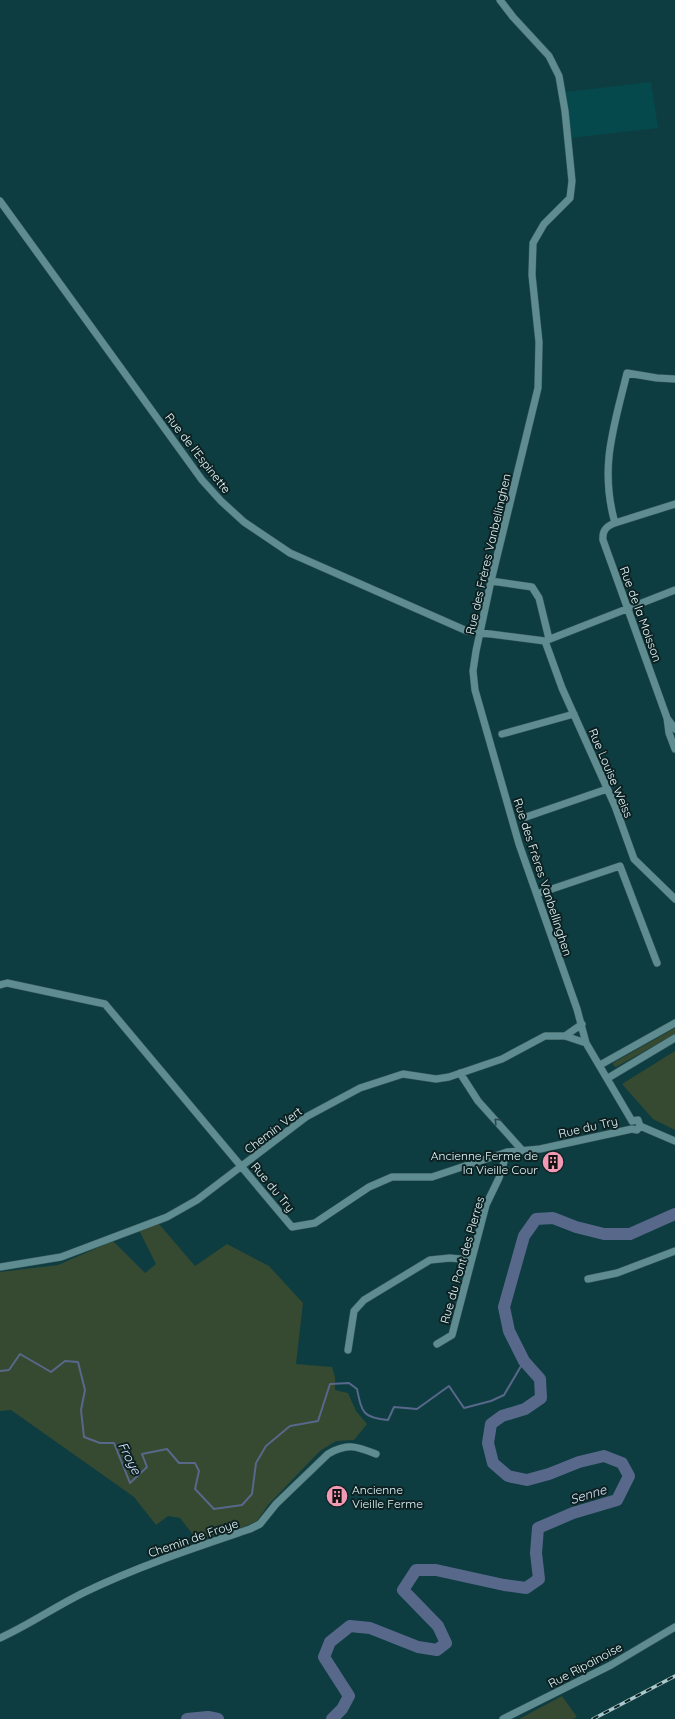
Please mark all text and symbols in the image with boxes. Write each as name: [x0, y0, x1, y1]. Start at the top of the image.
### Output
street label: Rue de l'Espinette: [162, 410, 234, 496]
street label: Rue des Frères Vanbellinghen: [462, 472, 514, 636]
street label: Rue de la Moisson: [617, 564, 665, 664]
street label: Rue Louise Weiss: [585, 726, 637, 820]
street label: Rue des Frères Vanbellinghen: [510, 796, 576, 958]
street label: Chemin Vert: [241, 1103, 305, 1157]
street label: Rue du Try: [557, 1113, 619, 1141]
one-way arrow: [494, 1118, 501, 1125]
place label: Ancienne Ferme de la Vieille Cour: [431, 1148, 538, 1177]
building icon: Ancienne Ferme de la Vieille Cour: [540, 1149, 566, 1175]
street label: Rue du Try: [248, 1159, 298, 1215]
street label: Rue du Pont des Pierres: [437, 1194, 487, 1325]
water label: Froye: [115, 1439, 145, 1478]
water label: Senne: [568, 1481, 609, 1507]
place label: Ancienne Vieille Ferme: [352, 1482, 423, 1511]
building icon: Ancienne Vieille Ferme: [324, 1483, 350, 1509]
street label: Chemin de Froye: [146, 1515, 240, 1560]
street label: Rue Ripainoise: [545, 1639, 625, 1691]

